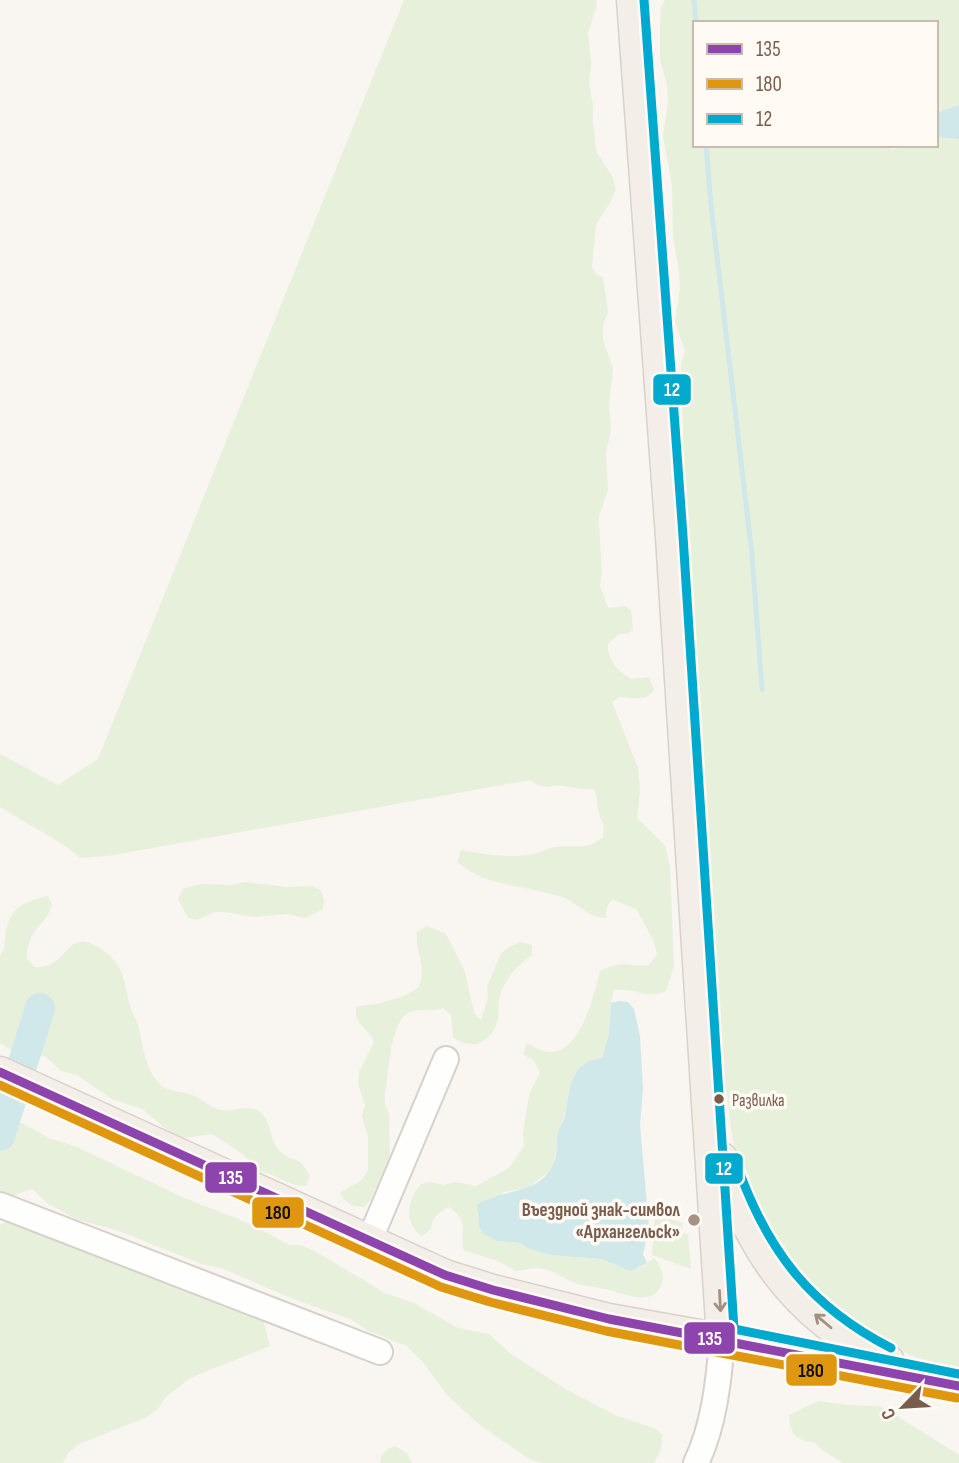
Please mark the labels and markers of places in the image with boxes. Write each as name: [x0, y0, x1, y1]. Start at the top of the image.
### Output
place label: Развилка: [732, 1091, 785, 1111]
marker: Развилка: [712, 1092, 726, 1106]
place label: Въездной знак-символ «Архангельск»: [522, 1199, 681, 1244]
marker: Въездной знак-символ «Архангельск»: [686, 1212, 702, 1228]

